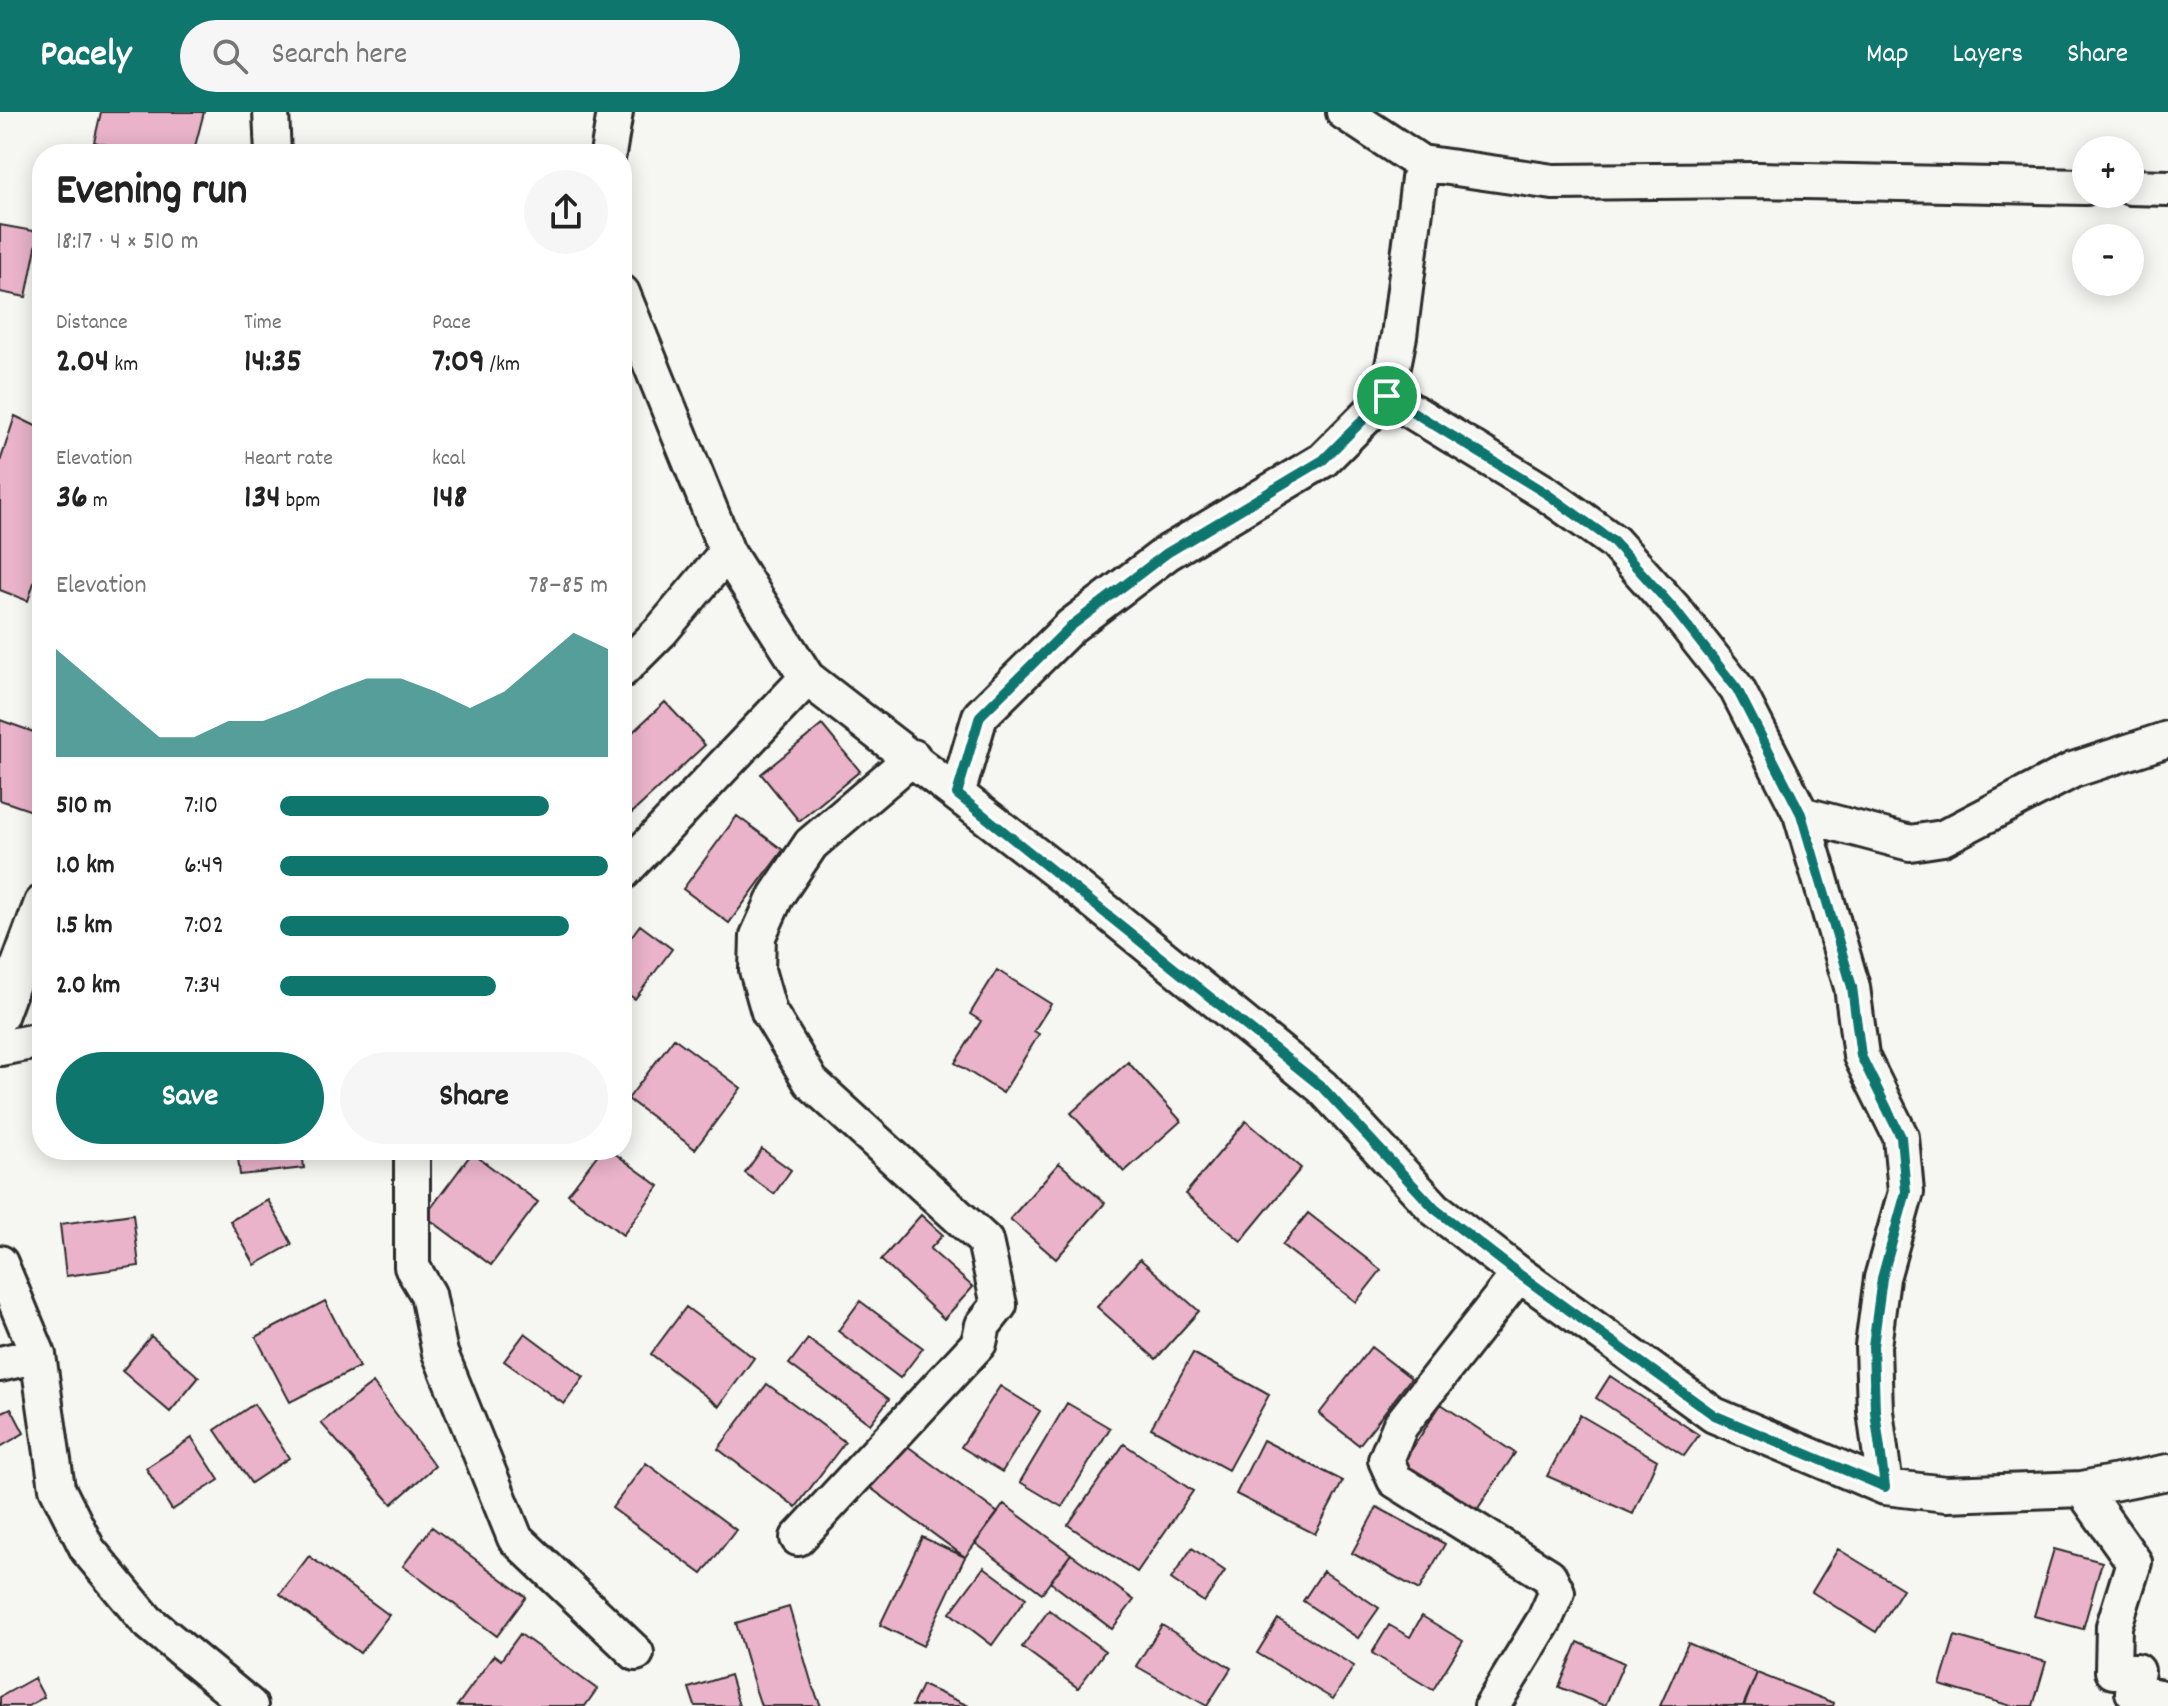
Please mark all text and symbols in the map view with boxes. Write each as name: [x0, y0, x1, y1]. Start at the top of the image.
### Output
search box: [180, 20, 740, 92]
text: Pacely: [40, 29, 132, 84]
icon: search: [208, 34, 252, 78]
text: Search here: [272, 35, 407, 78]
text: Map: [1866, 36, 1909, 76]
text: Layers: [1953, 36, 2023, 76]
text: Share: [2067, 36, 2128, 76]
map controls: [2072, 136, 2144, 296]
button: +: [2072, 136, 2144, 208]
text: Evening run: [56, 162, 247, 225]
button: share: [524, 170, 608, 254]
text: 18:17 · 4 × 510 m: [56, 224, 199, 261]
button: −: [2072, 224, 2144, 296]
text: Distance: [56, 308, 128, 339]
text: Time: [244, 308, 282, 339]
text: Pace: [432, 308, 471, 339]
text: 2.04: [56, 339, 109, 388]
text: 14:35: [244, 339, 302, 388]
text: 7:09: [432, 339, 485, 388]
text: km: [109, 350, 138, 381]
text: /km: [485, 350, 520, 381]
pin: [1353, 362, 1421, 430]
icon: arrive: [1365, 374, 1409, 418]
text: Elevation: [56, 444, 133, 475]
text: Heart rate: [244, 444, 333, 475]
text: kcal: [432, 444, 465, 475]
text: 36: [56, 475, 88, 524]
text: 134: [244, 475, 281, 524]
text: 148: [432, 475, 467, 524]
text: m: [88, 486, 108, 517]
text: bpm: [281, 486, 320, 517]
text: Elevation: [56, 568, 146, 605]
text: 78–85 m: [528, 568, 608, 605]
text: 510 m: [56, 788, 112, 825]
text: 7:10: [184, 788, 218, 825]
text: 1.0 km: [56, 848, 115, 885]
text: 6:49: [184, 848, 224, 885]
text: 1.5 km: [56, 908, 113, 945]
text: 7:02: [184, 908, 224, 945]
text: 2.0 km: [56, 968, 120, 1005]
text: 7:34: [184, 968, 221, 1005]
button: Save: [56, 1052, 324, 1144]
button: Share: [340, 1052, 608, 1144]

